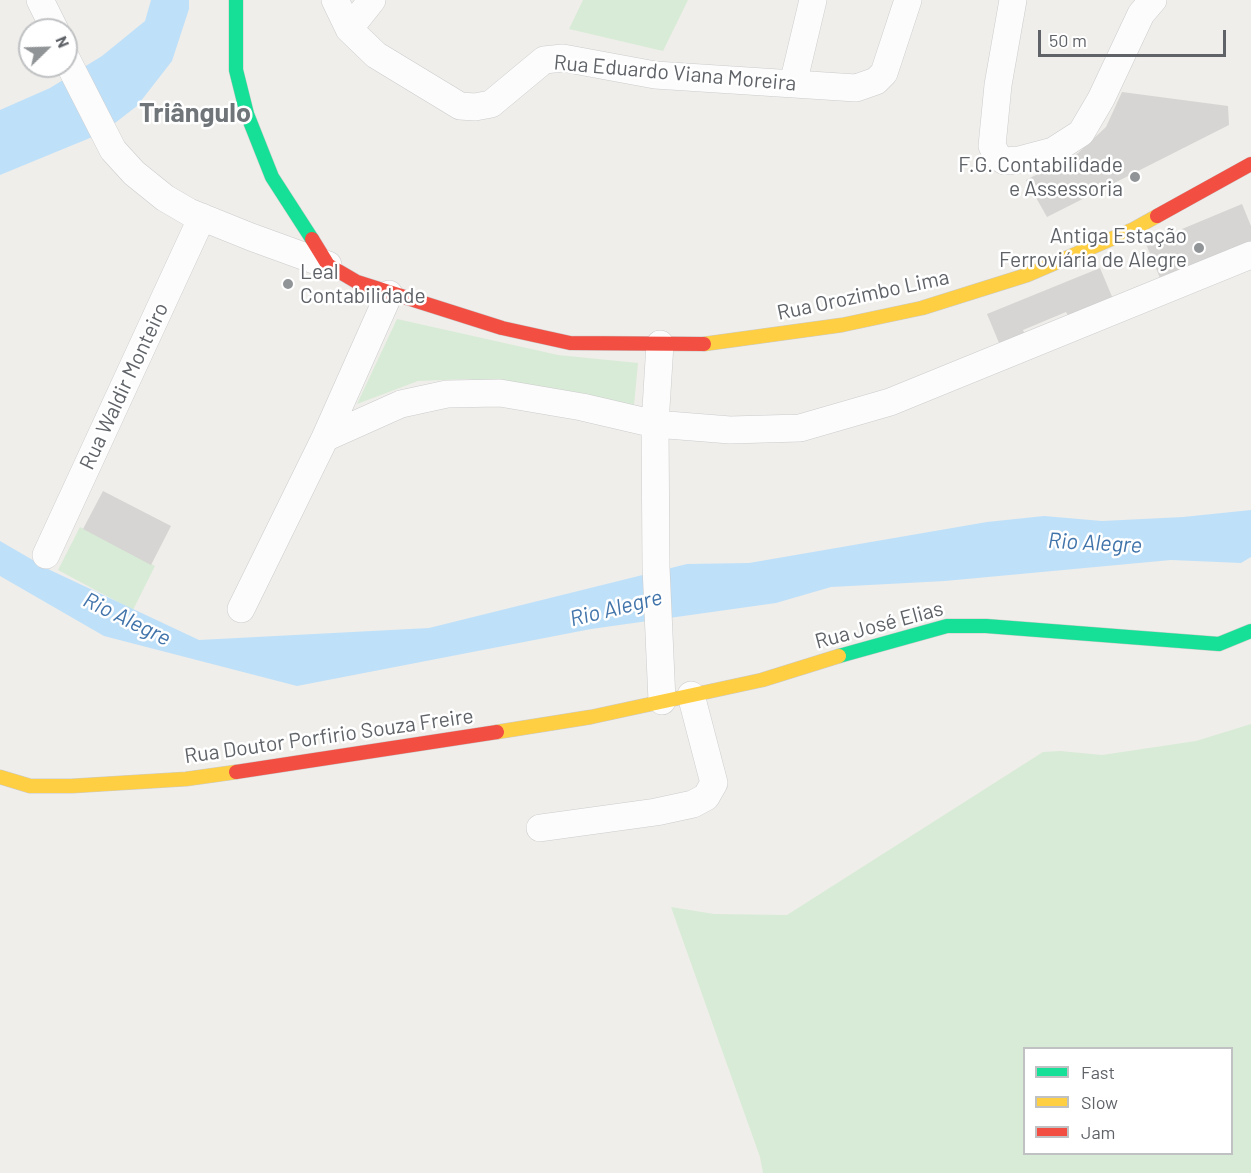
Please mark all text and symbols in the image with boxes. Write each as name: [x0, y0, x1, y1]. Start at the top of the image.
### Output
north arrow: [18, 18, 78, 78]
scale bar: [1041, 18, 1228, 56]
text: 50 m: [1049, 29, 1087, 51]
text: N: [52, 33, 74, 50]
street label: Rua Eduardo Viana Moreira: [553, 50, 797, 96]
district label: Triângulo: [139, 97, 251, 129]
place label: F.G. Contabilidade e Assessoria: [958, 152, 1123, 202]
marker: F.G. Contabilidade e Assessoria: [1128, 170, 1142, 184]
place label: Antiga Estação Ferroviária de Alegre: [999, 223, 1187, 273]
marker: Antiga Estação Ferroviária de Alegre: [1192, 241, 1206, 255]
place label: Leal Contabilidade: [300, 259, 426, 309]
street label: Rua Orozimbo Lima: [775, 264, 951, 326]
marker: Leal Contabilidade: [281, 277, 295, 291]
street label: Rua Waldir Monteiro: [74, 299, 174, 473]
water label: Rio Alegre: [1047, 527, 1143, 559]
water label: Rio Alegre: [567, 584, 665, 632]
water label: Rio Alegre: [79, 587, 175, 651]
street label: Rua José Elias: [812, 596, 946, 654]
street label: Rua Doutor Porfirio Souza Freire: [183, 703, 475, 769]
legend: [1023, 1047, 1233, 1155]
text: Fast: [1081, 1061, 1115, 1083]
text: Slow: [1081, 1091, 1118, 1113]
text: Jam: [1081, 1121, 1115, 1143]

